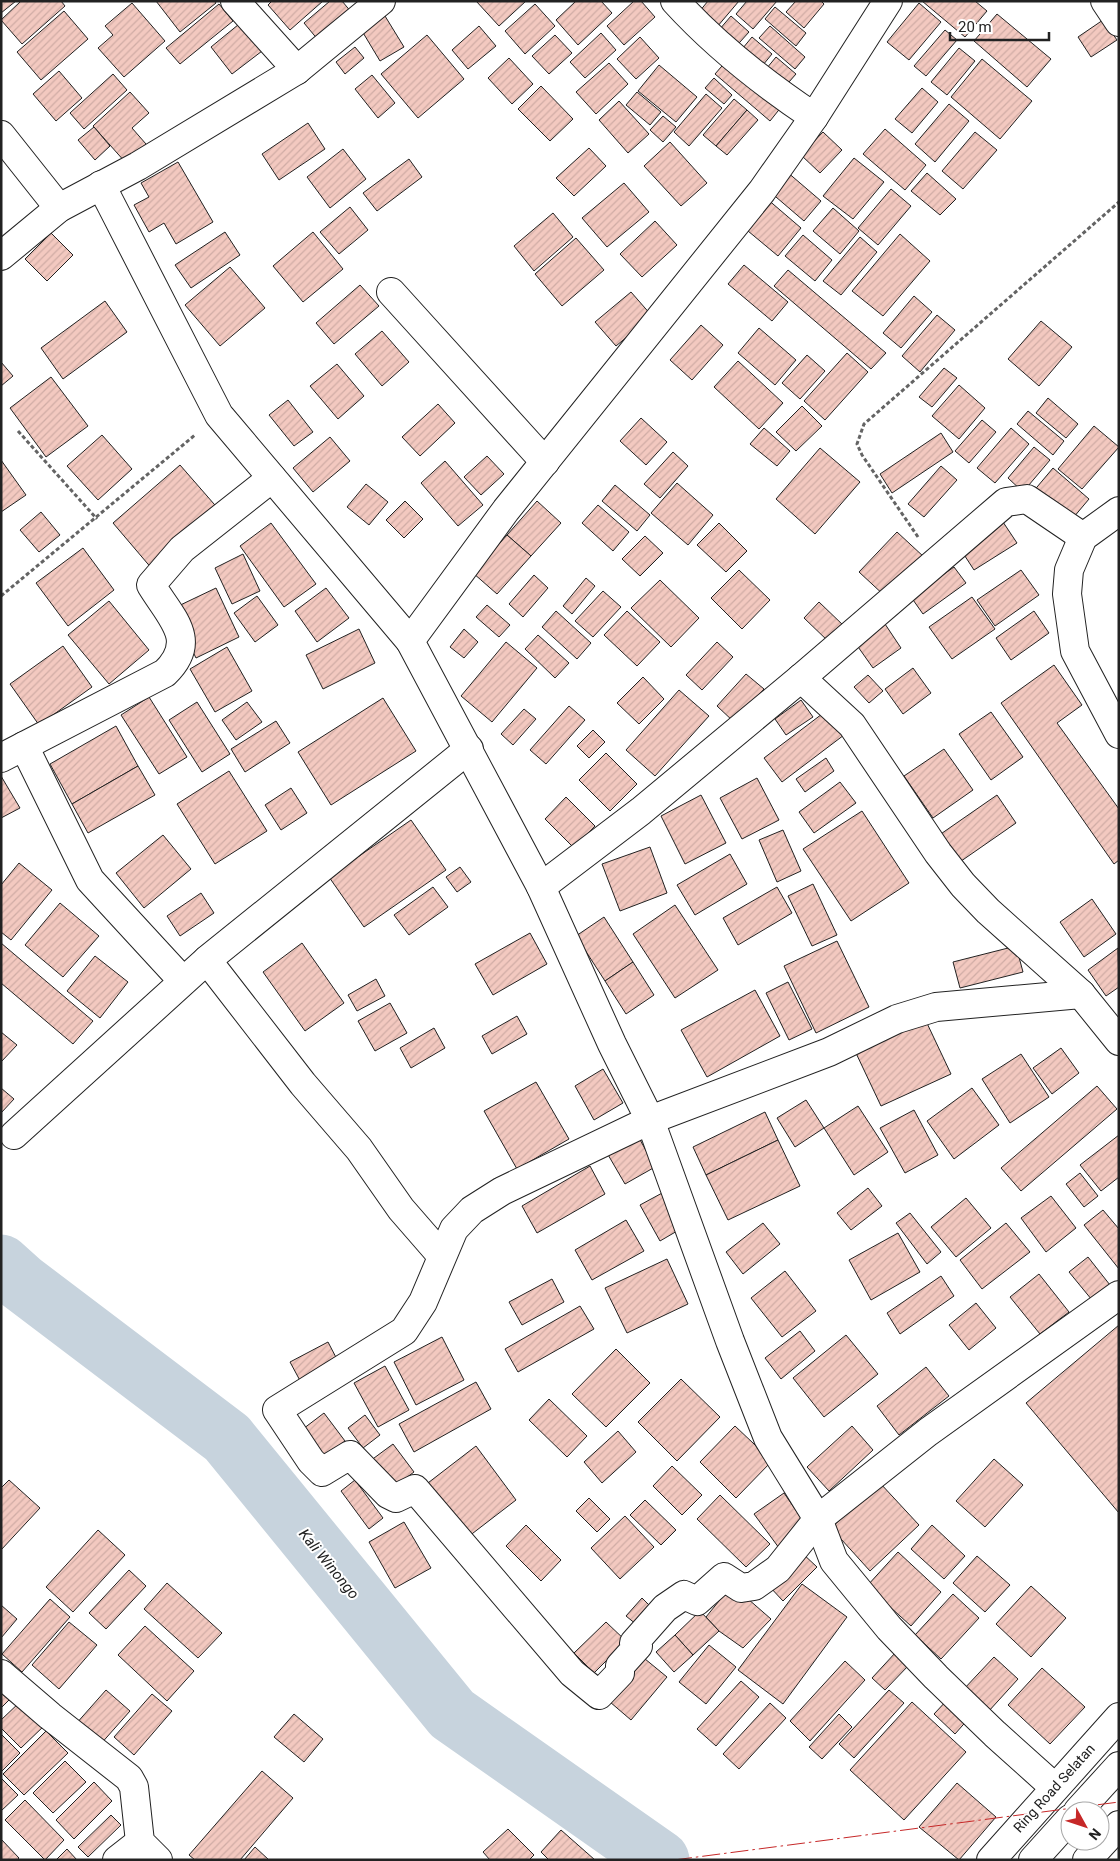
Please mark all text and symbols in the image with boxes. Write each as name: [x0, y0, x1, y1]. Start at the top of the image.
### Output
scale bar: [950, 10, 1049, 42]
text: 20 m: [958, 18, 992, 36]
water label: Kali Winongo: [295, 1525, 363, 1603]
street label: Ring Road Selatan: [1010, 1741, 1098, 1835]
north arrow: [1060, 1801, 1110, 1851]
text: N: [1086, 1825, 1104, 1843]

